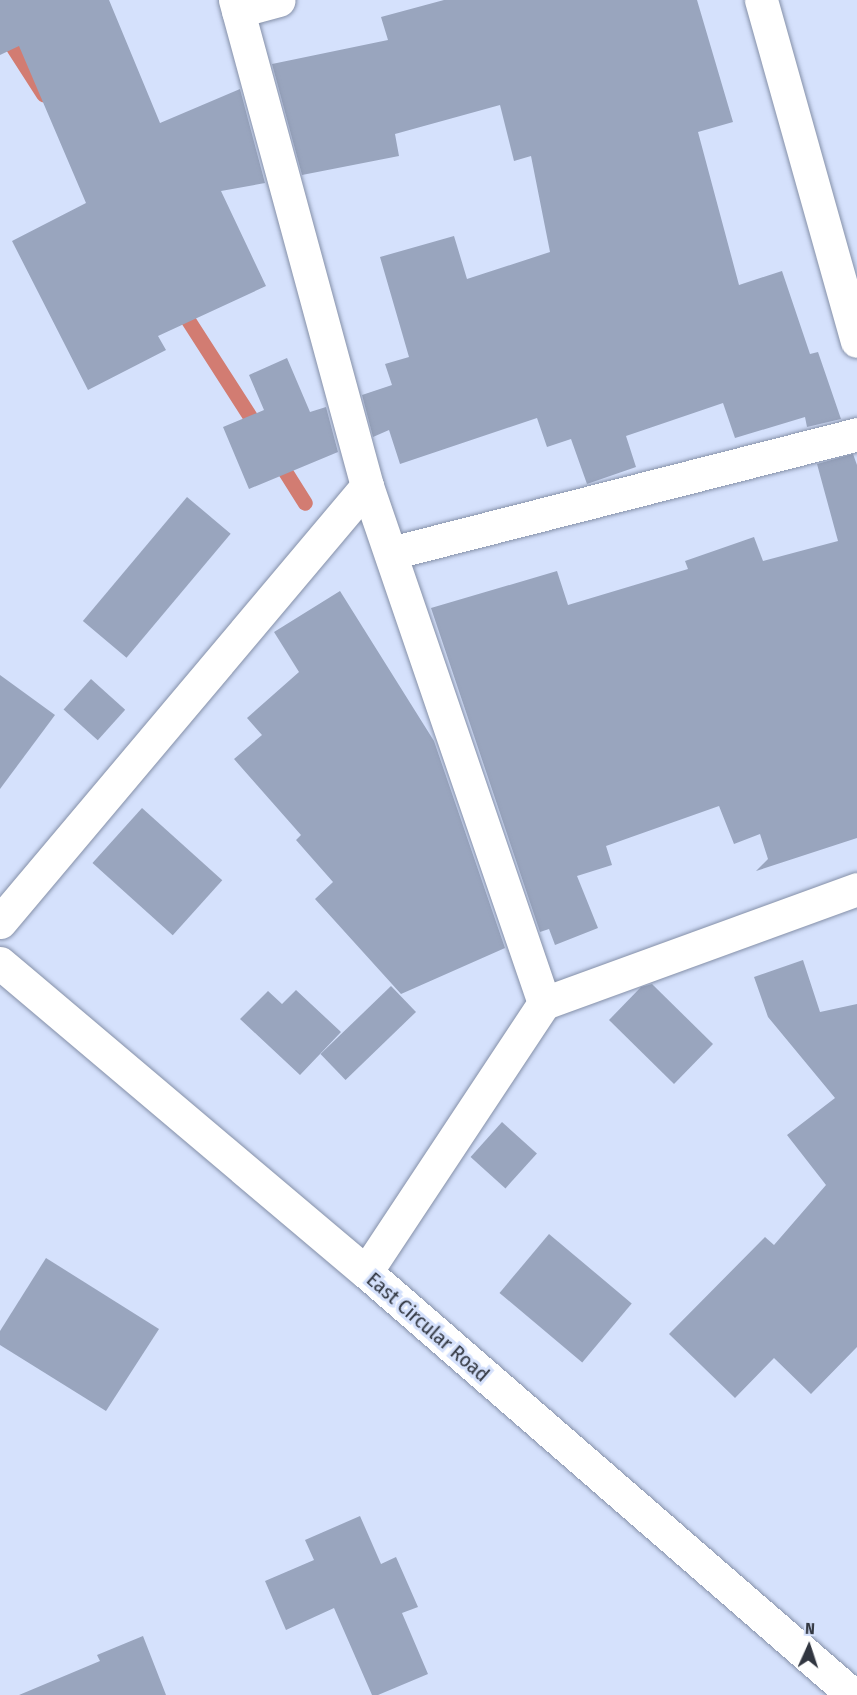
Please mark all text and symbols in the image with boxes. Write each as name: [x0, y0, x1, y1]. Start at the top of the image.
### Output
street label: East Circular Road: [361, 1267, 495, 1387]
north arrow: [779, 1617, 839, 1677]
text: N: [805, 1619, 815, 1638]

